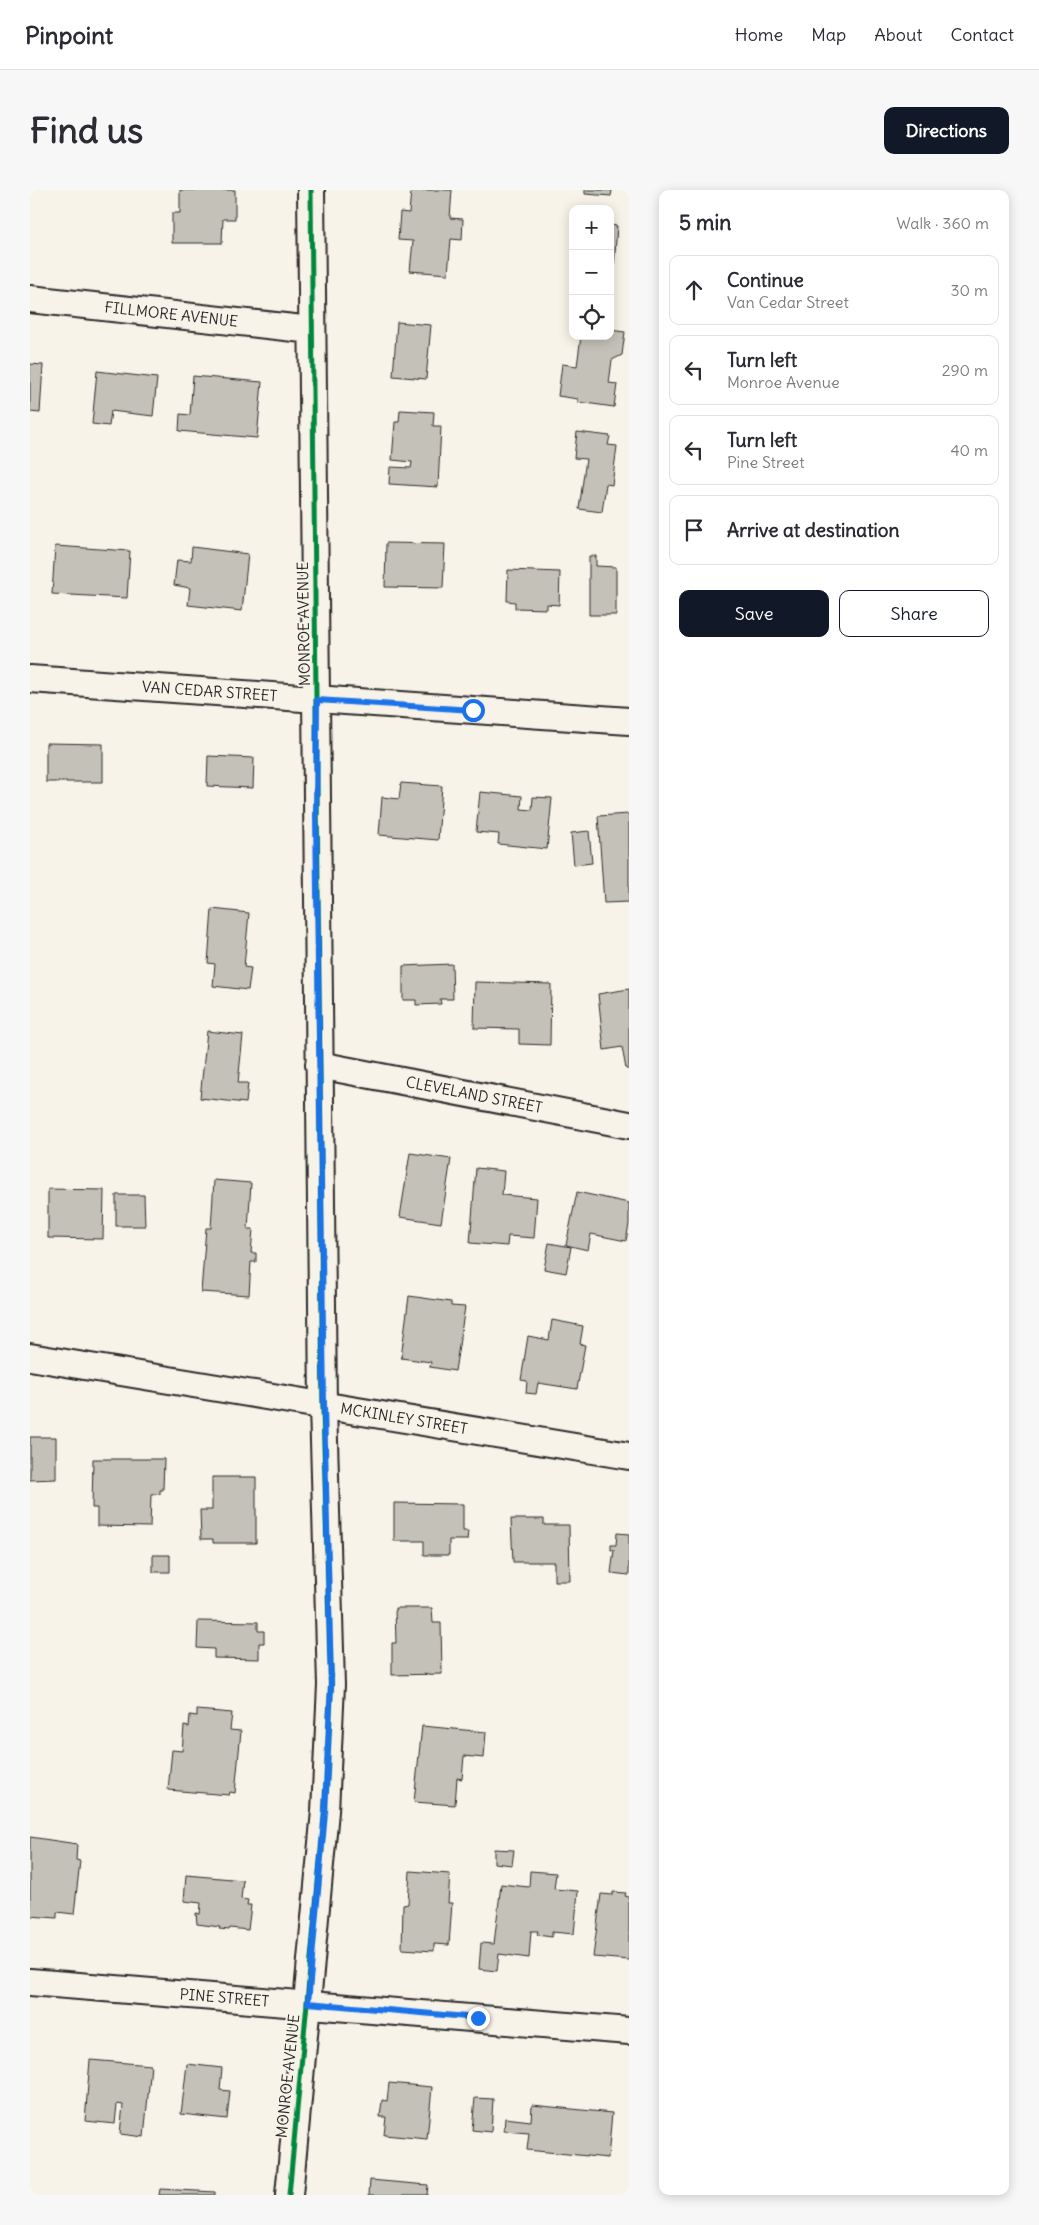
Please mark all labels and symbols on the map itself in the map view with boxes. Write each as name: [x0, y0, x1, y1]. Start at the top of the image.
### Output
street label: FILLMORE AVENUE: [104, 297, 239, 331]
street label: MONROE AVENUE: [293, 561, 314, 686]
street label: VAN CEDAR STREET: [141, 677, 278, 705]
route start: [462, 699, 485, 722]
street label: CLEVELAND STREET: [404, 1072, 544, 1117]
street label: MCKINLEY STREET: [339, 1398, 469, 1438]
street label: PINE STREET: [179, 1984, 270, 2011]
route end: [467, 2007, 490, 2030]
street label: MONROE AVENUE: [272, 2013, 303, 2139]

